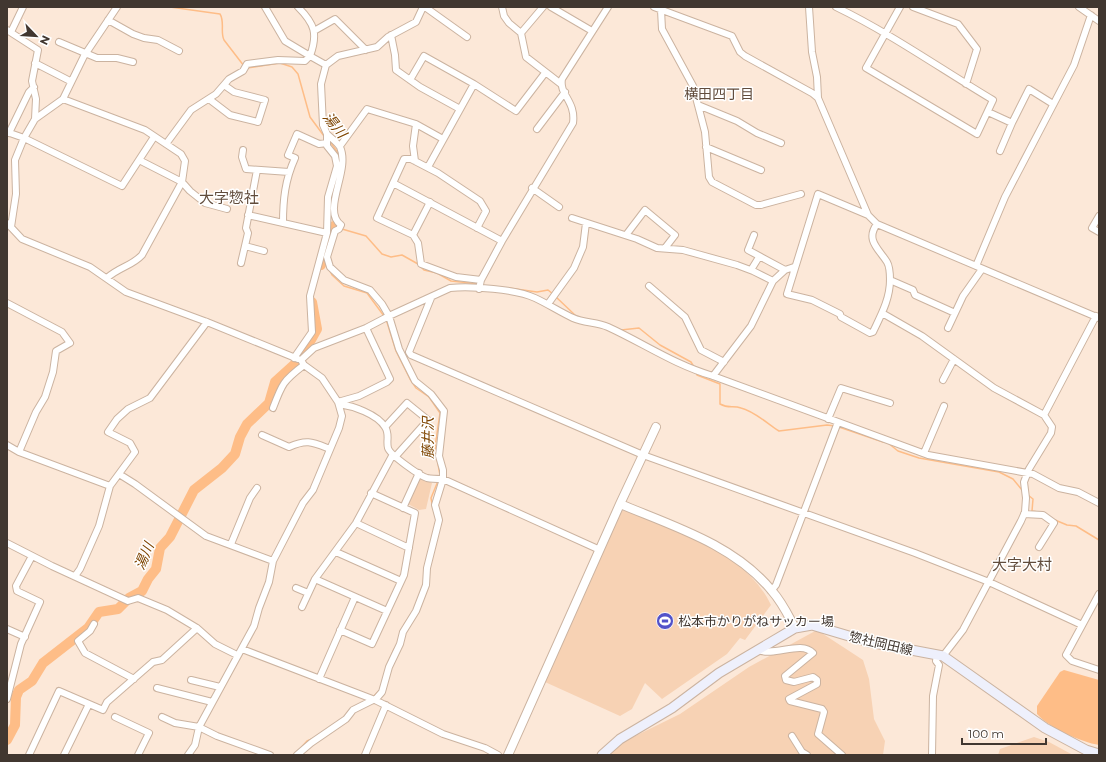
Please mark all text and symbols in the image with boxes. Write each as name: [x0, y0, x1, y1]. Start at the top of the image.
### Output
north arrow: [16, 16, 56, 56]
text: N: [37, 33, 53, 47]
district label: 横田四丁目: [684, 85, 754, 103]
water label: 湯川: [319, 108, 352, 143]
district label: 大字惣社: [199, 188, 259, 207]
water label: 藤井沢: [419, 415, 437, 459]
water label: 湯川: [130, 538, 159, 572]
district label: 大字大村: [992, 555, 1052, 574]
sports icon: 松本市かりがねサッカー場: [655, 611, 675, 631]
place label: 松本市かりがねサッカー場: [678, 613, 834, 629]
street label: 惣社岡田線: [848, 628, 914, 658]
scale bar: [962, 720, 1046, 746]
text: 100 m: [968, 726, 1004, 741]

